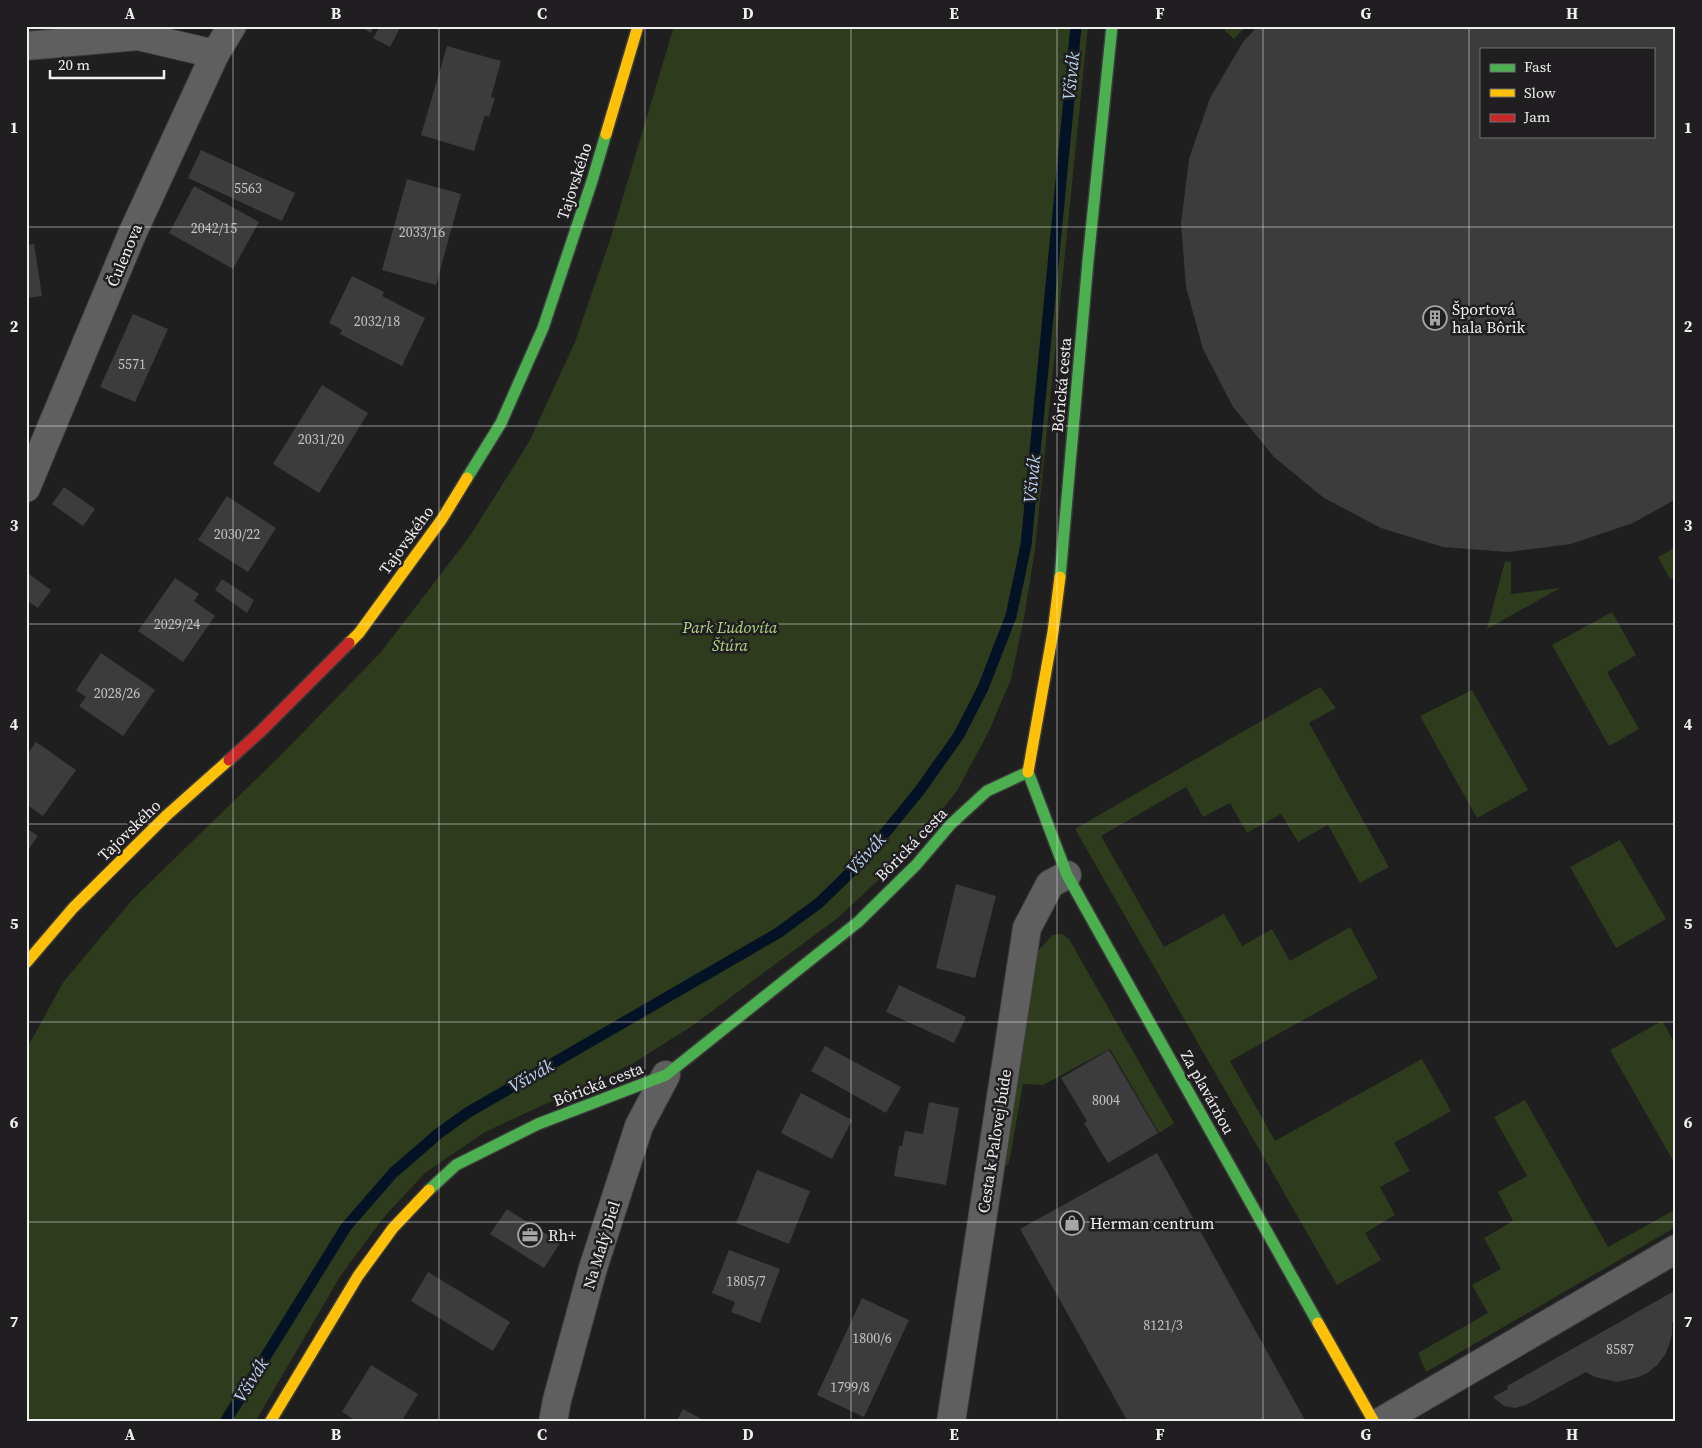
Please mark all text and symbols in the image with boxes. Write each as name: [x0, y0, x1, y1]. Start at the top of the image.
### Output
text: A: [125, 2, 136, 24]
text: B: [331, 2, 342, 24]
text: C: [537, 2, 547, 24]
text: D: [742, 2, 754, 24]
text: E: [949, 2, 959, 24]
text: F: [1155, 2, 1165, 24]
text: G: [1361, 2, 1372, 24]
text: H: [1566, 2, 1578, 24]
scale bar: [50, 48, 164, 80]
legend: [1480, 48, 1654, 138]
water label: Všivák: [1056, 50, 1086, 101]
text: 20 m: [58, 54, 90, 75]
text: Fast: [1524, 56, 1551, 77]
text: Slow: [1524, 82, 1556, 103]
text: Jam: [1523, 106, 1551, 127]
text: 1: [10, 116, 18, 138]
text: 1: [1684, 116, 1692, 138]
street label: Tajovského: [551, 139, 597, 222]
house number: 5563: [234, 178, 262, 198]
house number: 2042/15: [191, 218, 237, 238]
street label: Čulenova: [101, 219, 147, 290]
house number: 2033/16: [399, 222, 445, 242]
place label: Športová hala Bôrik: [1452, 298, 1526, 338]
building icon: Športová hala Bôrik: [1422, 305, 1448, 331]
house number: 2032/18: [354, 311, 400, 331]
text: 2: [10, 315, 19, 337]
text: 2: [1684, 315, 1693, 337]
street label: Bôrická cesta: [1046, 336, 1076, 433]
house number: 5571: [118, 354, 146, 374]
house number: 2031/20: [298, 429, 344, 449]
water label: Všivák: [1017, 453, 1047, 504]
street label: Tajovského: [374, 501, 439, 579]
text: 3: [10, 514, 19, 536]
text: 3: [1684, 514, 1693, 536]
house number: 2030/22: [214, 524, 260, 544]
house number: 2029/24: [154, 614, 200, 634]
park label: Park Ľudovíta Štúra: [682, 616, 778, 656]
house number: 2028/26: [94, 683, 140, 703]
text: 4: [10, 713, 19, 735]
text: 4: [1684, 713, 1693, 735]
street label: Tajovského: [93, 794, 166, 866]
street label: Bôrická cesta: [870, 802, 952, 886]
water label: Všivák: [840, 827, 891, 880]
text: 5: [10, 912, 19, 934]
text: 5: [1684, 912, 1693, 934]
street label: Za plavárňou: [1176, 1046, 1240, 1138]
water label: Všivák: [504, 1052, 558, 1098]
street label: Bôrická cesta: [550, 1056, 647, 1111]
street label: Cesta k Paľovej búde: [972, 1067, 1016, 1215]
house number: 8004: [1092, 1090, 1120, 1110]
text: 6: [10, 1111, 19, 1133]
text: 6: [1684, 1111, 1693, 1133]
street label: Na Malý Diel: [577, 1198, 625, 1292]
shop icon: Herman centrum: [1059, 1210, 1085, 1236]
place label: Herman centrum: [1090, 1212, 1214, 1234]
office icon: Rh+: [517, 1222, 543, 1248]
place label: Rh+: [548, 1224, 577, 1246]
house number: 1805/7: [726, 1271, 766, 1291]
text: 7: [10, 1310, 19, 1332]
text: 7: [1684, 1310, 1693, 1332]
house number: 8121/3: [1143, 1315, 1183, 1335]
house number: 1800/6: [852, 1328, 892, 1348]
house number: 8587: [1606, 1339, 1634, 1359]
water label: Všivák: [227, 1352, 274, 1407]
house number: 1799/8: [830, 1377, 870, 1397]
text: A: [125, 1423, 136, 1445]
text: B: [331, 1423, 342, 1445]
text: C: [537, 1423, 547, 1445]
text: D: [742, 1423, 754, 1445]
text: E: [949, 1423, 959, 1445]
text: F: [1155, 1423, 1165, 1445]
text: G: [1361, 1423, 1372, 1445]
text: H: [1566, 1423, 1578, 1445]

